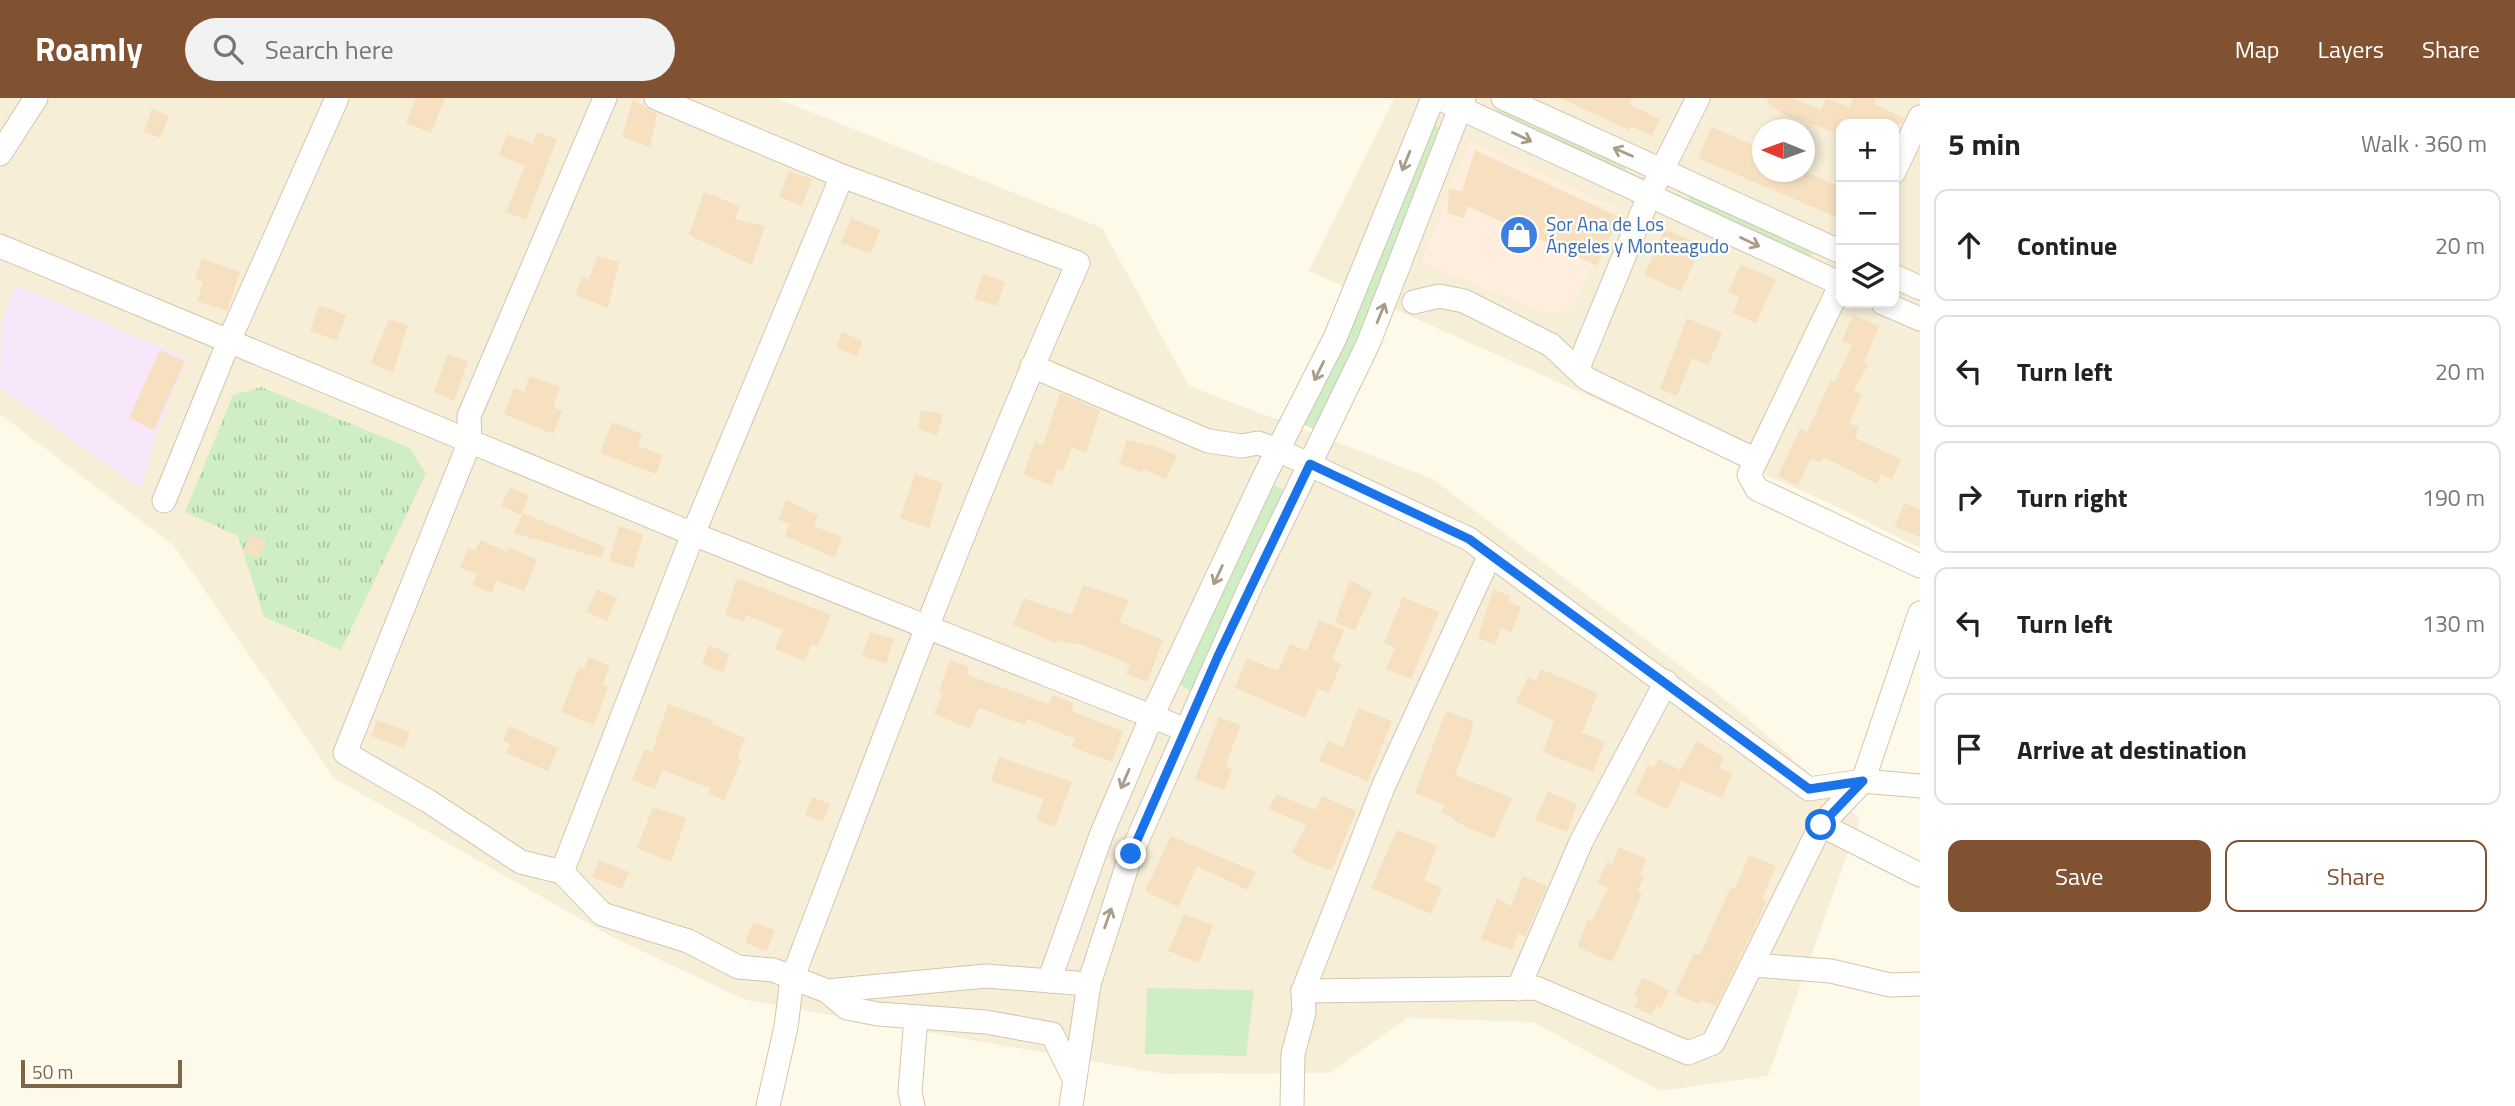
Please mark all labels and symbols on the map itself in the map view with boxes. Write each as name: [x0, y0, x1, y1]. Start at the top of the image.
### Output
north arrow: [1752, 119, 1815, 182]
one-way arrow: [1511, 131, 1532, 144]
one-way arrow: [1613, 145, 1634, 158]
one-way arrow: [1399, 150, 1412, 171]
place label: Sor Ana de Los Ángeles y Monteagudo: [1546, 209, 1729, 260]
shop icon: Sor Ana de Los Ángeles y Monteagudo: [1498, 214, 1540, 256]
one-way arrow: [1740, 237, 1761, 250]
one-way arrow: [1375, 303, 1388, 324]
one-way arrow: [1312, 360, 1326, 381]
one-way arrow: [1211, 564, 1224, 585]
one-way arrow: [1118, 768, 1131, 789]
route start: [1805, 809, 1836, 840]
route end: [1115, 838, 1146, 869]
one-way arrow: [1103, 908, 1115, 930]
scale bar: [21, 1057, 182, 1089]

